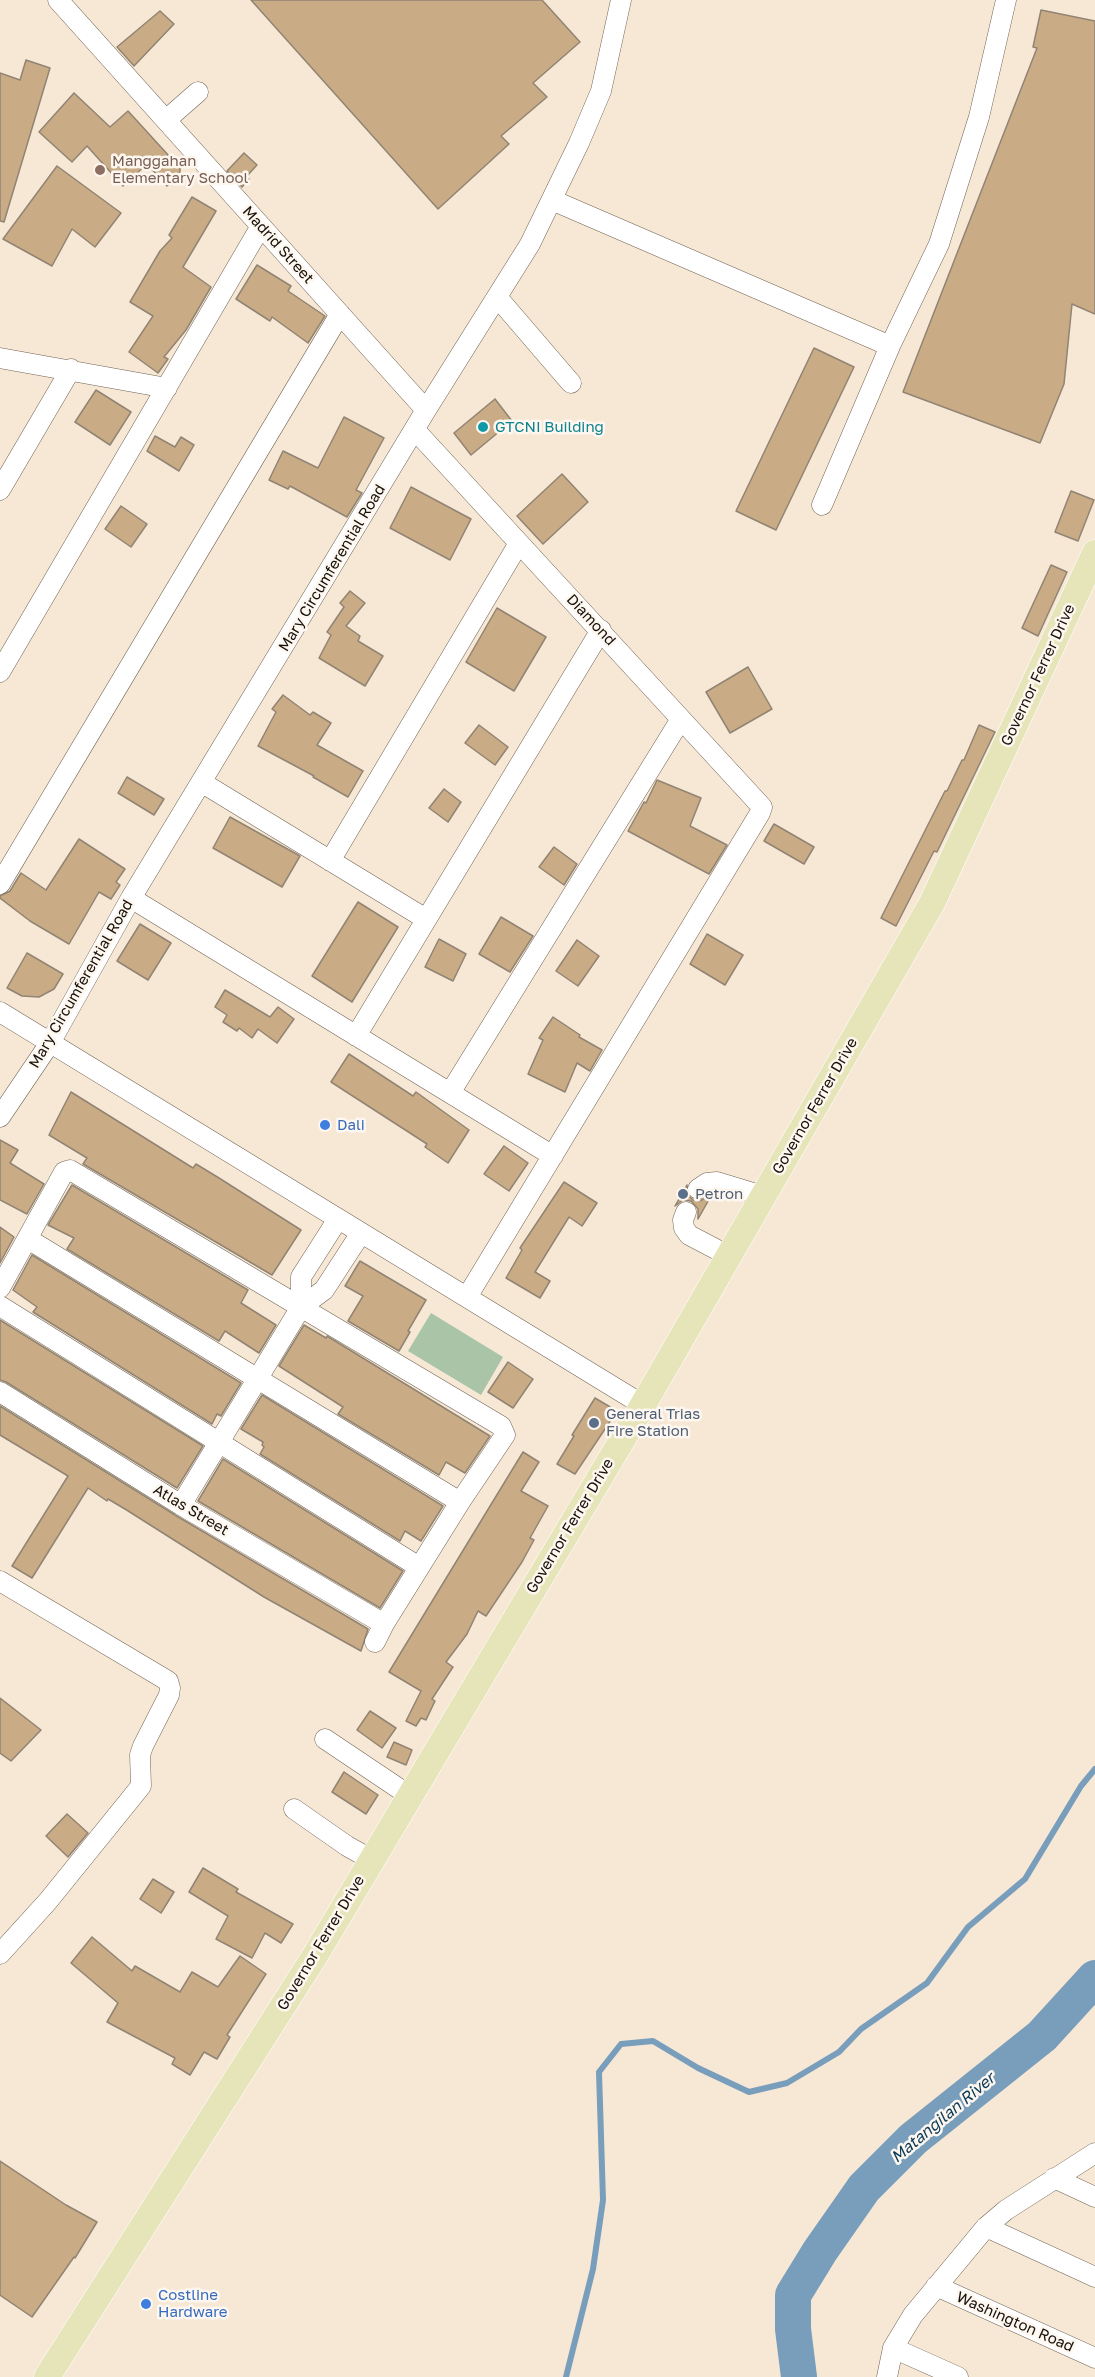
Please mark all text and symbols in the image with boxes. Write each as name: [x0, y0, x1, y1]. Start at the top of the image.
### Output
place label: Manggahan Elementary School: [112, 152, 248, 187]
marker: Manggahan Elementary School: [93, 163, 107, 177]
street label: Madrid Street: [239, 203, 317, 287]
place label: GTCNI Building: [495, 418, 604, 436]
marker: GTCNI Building: [476, 420, 490, 434]
street label: Mary Circumferential Road: [275, 481, 389, 655]
street label: Diamond: [563, 591, 619, 649]
street label: Governor Ferrer Drive: [997, 601, 1079, 749]
street label: Mary Circumferential Road: [25, 897, 137, 1071]
street label: Governor Ferrer Drive: [769, 1035, 861, 1177]
place label: Dali: [337, 1116, 365, 1134]
marker: Dali: [318, 1118, 332, 1132]
place label: Petron: [695, 1185, 743, 1203]
marker: Petron: [676, 1187, 690, 1201]
place label: General Trias Fire Station: [606, 1405, 700, 1440]
marker: General Trias Fire Station: [587, 1416, 601, 1430]
street label: Governor Ferrer Drive: [523, 1455, 617, 1597]
street label: Atlas Street: [150, 1480, 232, 1540]
street label: Governor Ferrer Drive: [274, 1872, 368, 2014]
water label: Matangilan River: [887, 2069, 999, 2167]
place label: Costline Hardware: [158, 2286, 228, 2321]
street label: Washington Road: [953, 2288, 1077, 2356]
marker: Costline Hardware: [139, 2297, 153, 2311]

